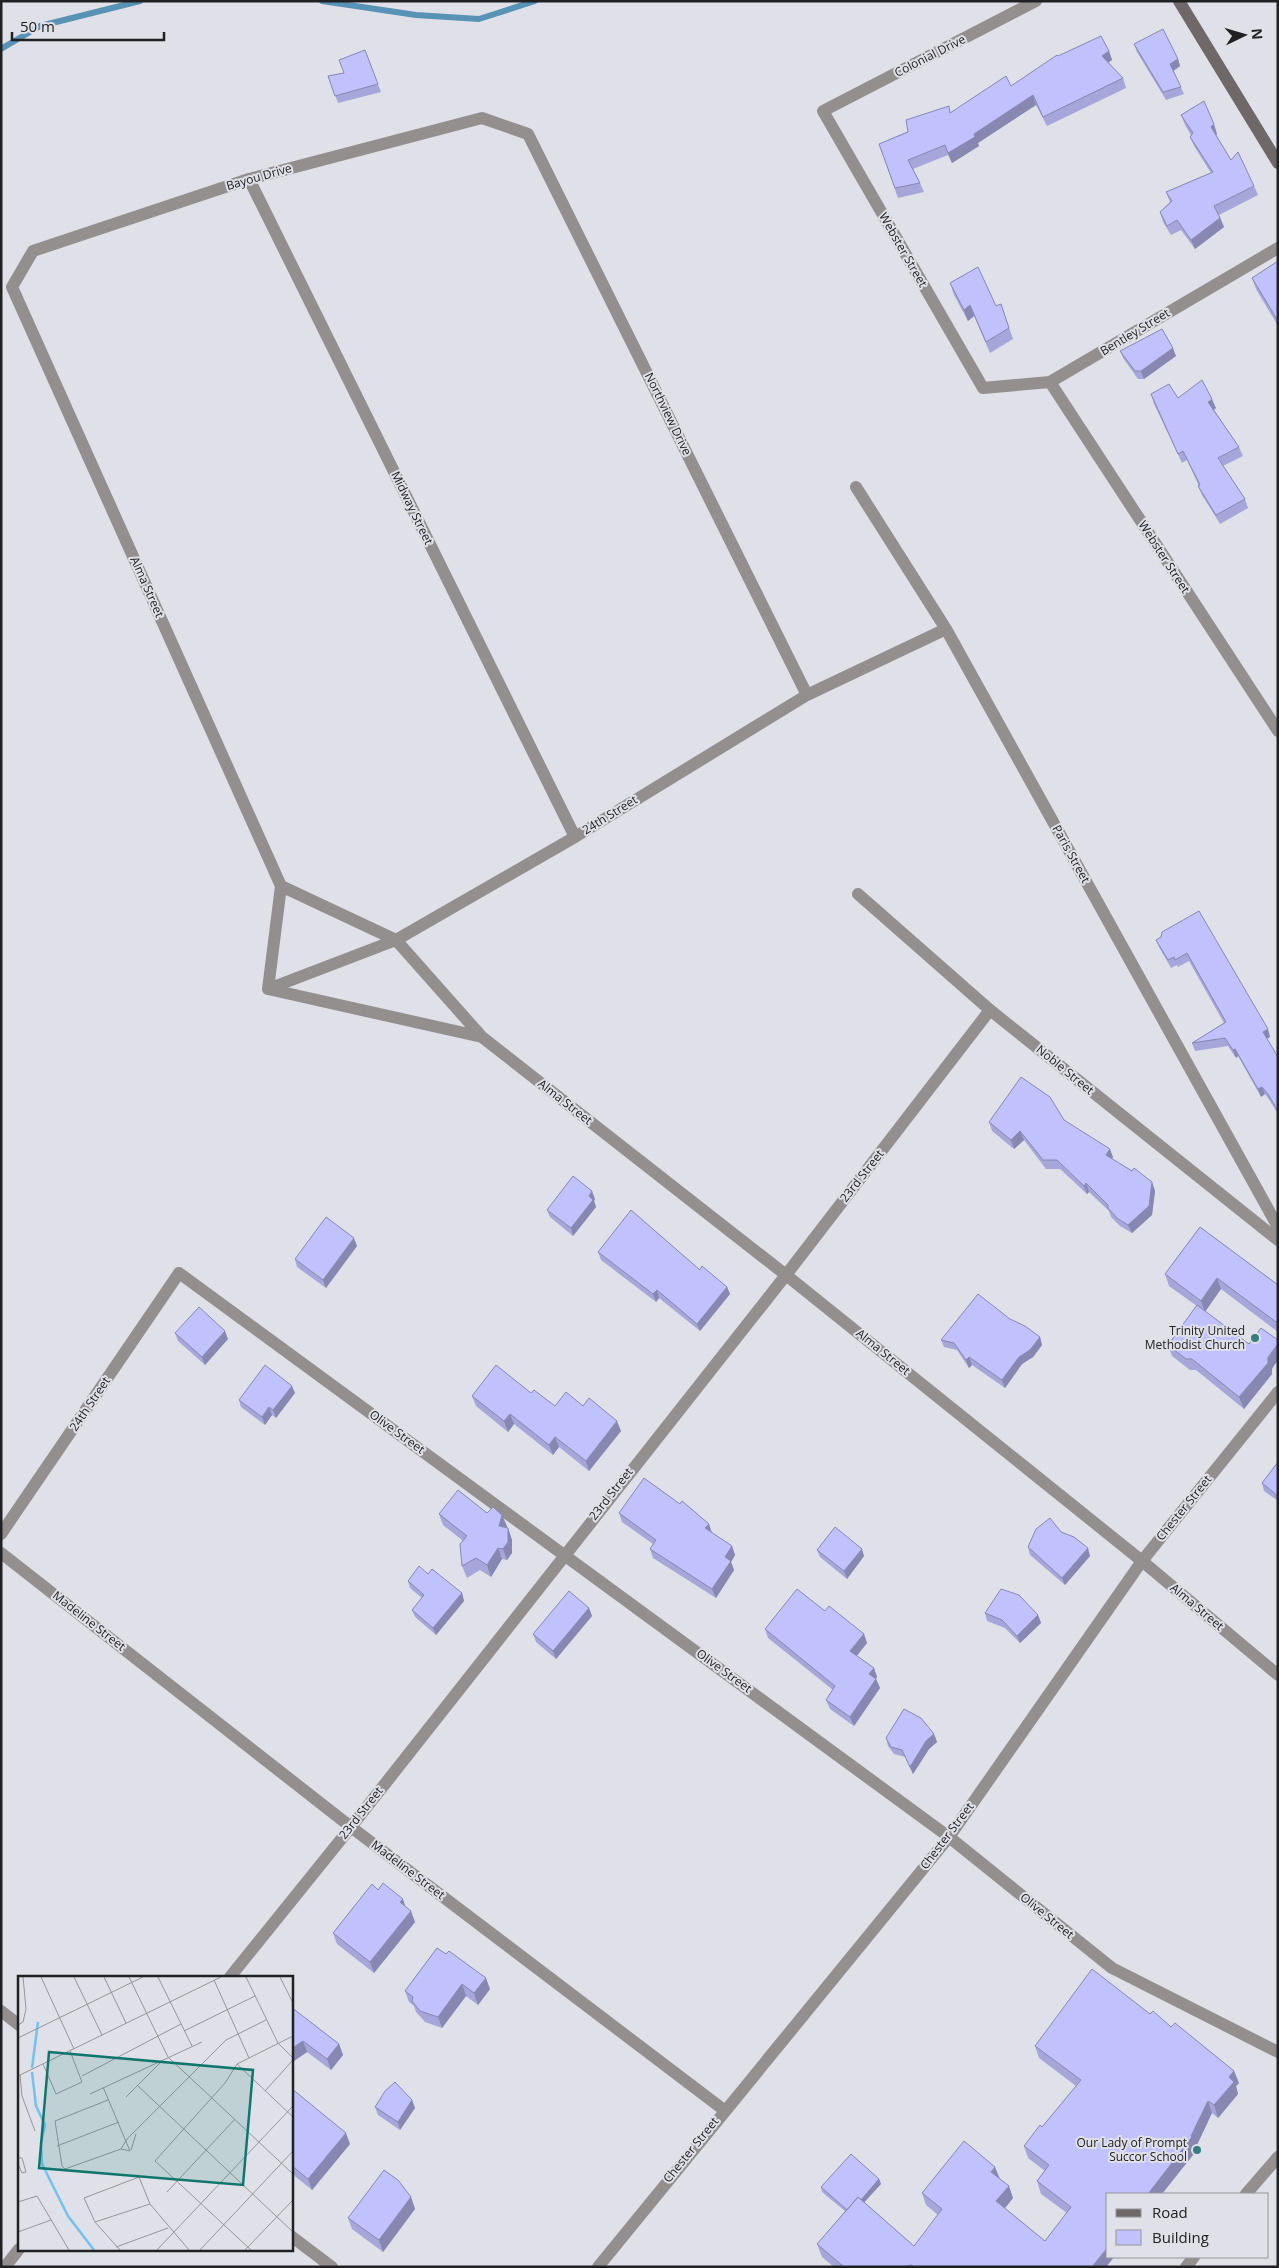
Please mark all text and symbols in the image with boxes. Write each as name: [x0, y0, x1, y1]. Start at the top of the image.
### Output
scale bar: [12, 10, 165, 42]
north arrow: [1219, 10, 1269, 60]
text: 50 m: [20, 16, 55, 36]
text: N: [1247, 27, 1267, 40]
street label: Colonial Drive: [891, 30, 968, 81]
street label: Bayou Drive: [224, 159, 294, 194]
street label: Webster Street: [875, 209, 932, 290]
street label: Bentley Street: [1097, 304, 1173, 359]
street label: Northview Drive: [641, 369, 696, 458]
street label: Midway Street: [387, 468, 438, 547]
street label: Webster Street: [1135, 517, 1194, 596]
street label: Alma Street: [126, 554, 168, 620]
street label: 24th Street: [579, 791, 641, 838]
street label: Paris Street: [1048, 822, 1094, 886]
street label: Noble Street: [1033, 1041, 1098, 1098]
street label: Alma Street: [534, 1075, 596, 1128]
street label: 23rd Street: [836, 1146, 888, 1206]
place label: Trinity United Methodist Church: [1145, 1322, 1245, 1353]
street label: Alma Street: [853, 1325, 914, 1379]
marker: Trinity United Methodist Church: [1249, 1332, 1261, 1344]
street label: 24th Street: [65, 1373, 114, 1434]
street label: Olive Street: [366, 1406, 428, 1458]
street label: 23rd Street: [585, 1464, 637, 1524]
street label: Chester Street: [1152, 1471, 1215, 1544]
street label: Alma Street: [1167, 1579, 1228, 1634]
street label: Madeline Street: [49, 1587, 129, 1654]
street label: Olive Street: [693, 1645, 755, 1697]
street label: 23rd Street: [335, 1783, 387, 1843]
street label: Chester Street: [916, 1799, 977, 1873]
street label: Madeline Street: [368, 1836, 449, 1903]
street label: Olive Street: [1017, 1889, 1078, 1943]
inset map: [18, 1976, 292, 2250]
street label: Chester Street: [659, 2113, 722, 2186]
place label: Our Lady of Prompt Succor School: [1076, 2134, 1187, 2165]
marker: Our Lady of Prompt Succor School: [1191, 2144, 1203, 2156]
legend: [1106, 2193, 1269, 2258]
text: Road: [1152, 2202, 1188, 2222]
text: Building: [1152, 2227, 1209, 2247]

